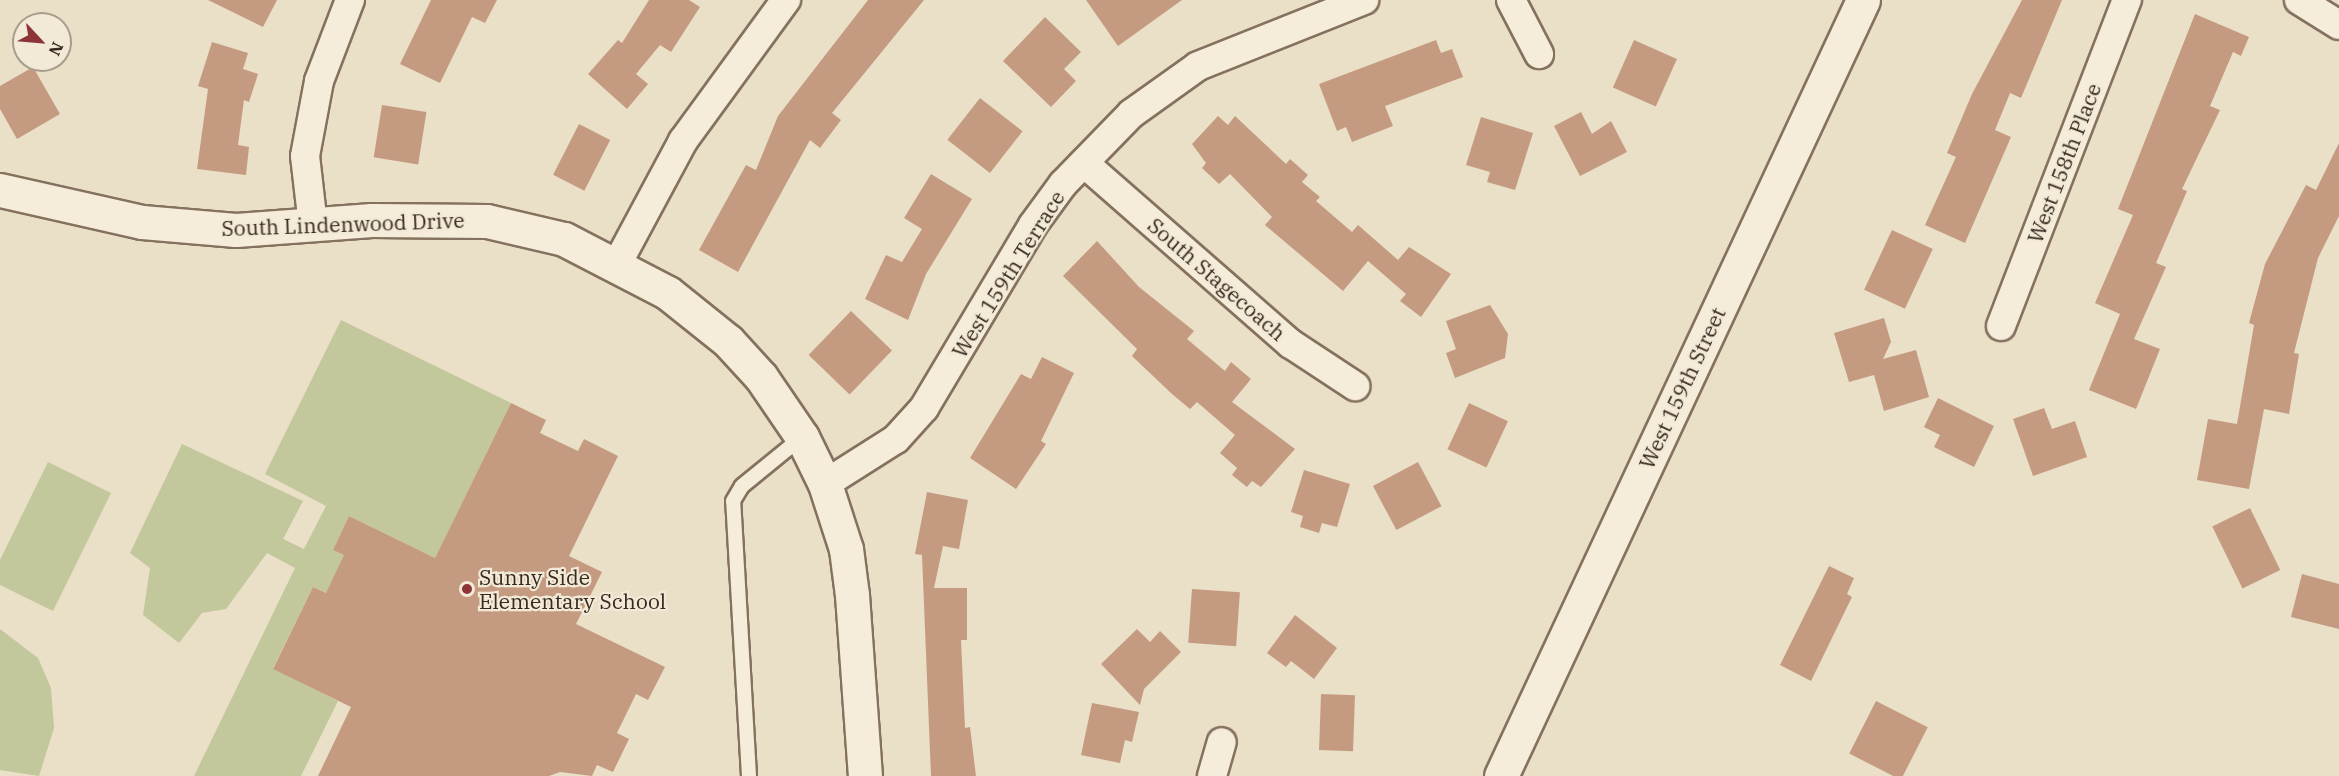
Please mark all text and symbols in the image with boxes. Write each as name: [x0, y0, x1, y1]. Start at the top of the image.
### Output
north arrow: [12, 12, 72, 72]
text: N: [45, 39, 68, 59]
street label: West 158th Place: [2022, 80, 2106, 246]
street label: West 159th Terrace: [946, 186, 1070, 362]
street label: South Lindenwood Drive: [221, 207, 465, 241]
street label: South Stagecoach: [1143, 212, 1291, 346]
street label: West 159th Street: [1634, 303, 1730, 473]
place label: Sunny Side Elementary School: [479, 564, 666, 614]
marker: Sunny Side Elementary School: [460, 582, 474, 596]

